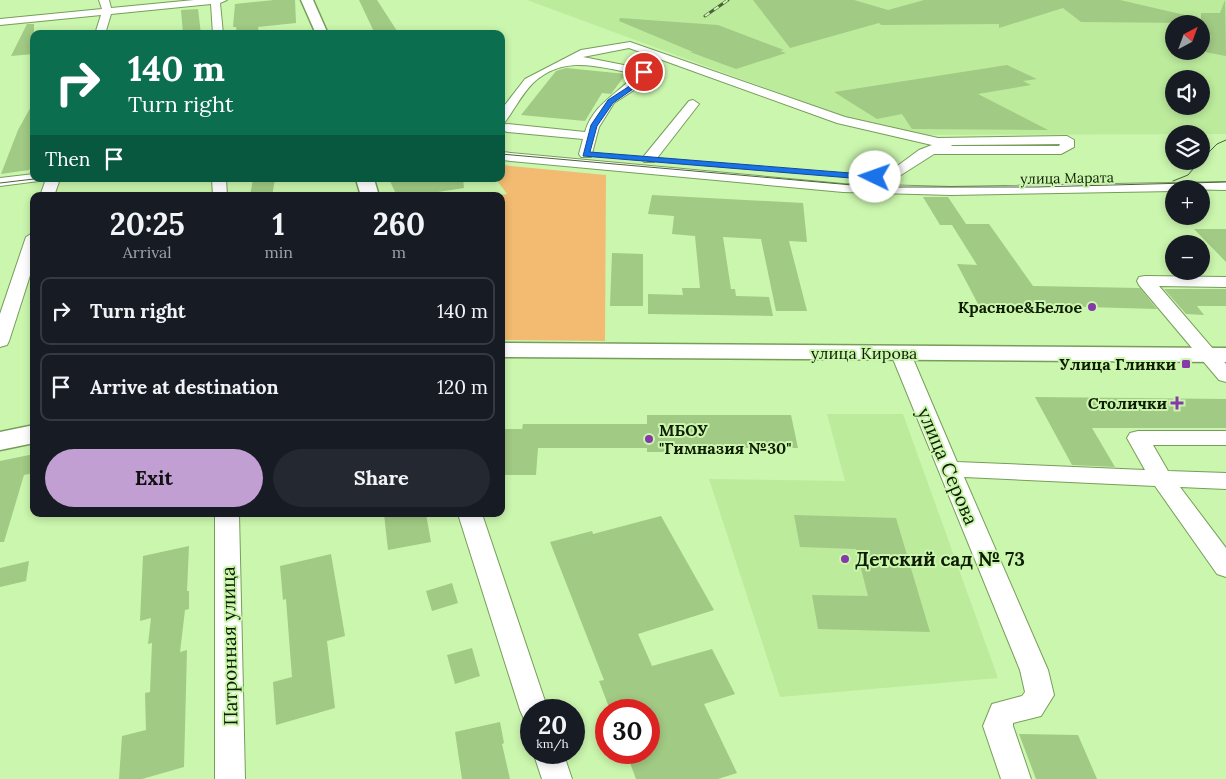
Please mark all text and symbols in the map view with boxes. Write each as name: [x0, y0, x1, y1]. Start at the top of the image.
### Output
north arrow: [1165, 15, 1210, 60]
map controls: [1165, 15, 1210, 280]
text: 140 m: [128, 46, 225, 91]
icon: right: [45, 50, 110, 115]
pin: [623, 51, 665, 93]
icon: arrive: [630, 58, 658, 86]
button: sound: [1165, 70, 1210, 115]
text: Turn right: [128, 90, 233, 118]
button: layers: [1165, 125, 1210, 170]
icon: arrive: [100, 145, 128, 173]
text: Then: [45, 147, 90, 171]
position arrow: [848, 150, 900, 202]
street label: улица Марата: [1020, 168, 1114, 188]
button: +: [1165, 180, 1210, 225]
text: 20:25: [110, 205, 185, 243]
text: 1: [273, 205, 285, 243]
text: 260: [373, 205, 425, 243]
button: −: [1165, 235, 1210, 280]
text: Arrival: [123, 242, 172, 262]
text: min: [264, 242, 293, 262]
text: m: [392, 242, 406, 262]
icon: right: [47, 297, 75, 325]
place label: Красное&Белое: [958, 297, 1082, 317]
text: Turn right: [90, 299, 186, 323]
text: 140 m: [437, 299, 488, 323]
marker: Красное&Белое: [1086, 301, 1098, 313]
street label: улица Кирова: [811, 343, 917, 363]
place label: Улица Глинки: [1060, 354, 1176, 374]
marker: Улица Глинки: [1180, 358, 1192, 370]
icon: arrive: [47, 373, 75, 401]
text: Arrive at destination: [90, 375, 279, 399]
text: 120 m: [437, 375, 488, 399]
place label: Столички: [1088, 393, 1167, 413]
marker: Столички: [1171, 397, 1183, 409]
street label: улица Серова: [912, 404, 984, 529]
place label: МБОУ "Гимназия №30": [659, 420, 792, 458]
marker: МБОУ "Гимназия №30": [643, 433, 655, 445]
button: Exit: [45, 449, 263, 507]
button: Share: [273, 449, 490, 507]
place label: Детский сад № 73: [855, 547, 1025, 571]
marker: Детский сад № 73: [839, 553, 851, 565]
street label: Патронная улица: [216, 566, 242, 726]
speed limit sign: 30: [595, 699, 660, 764]
text: 20: [538, 709, 567, 741]
text: km/h: [536, 736, 569, 751]

